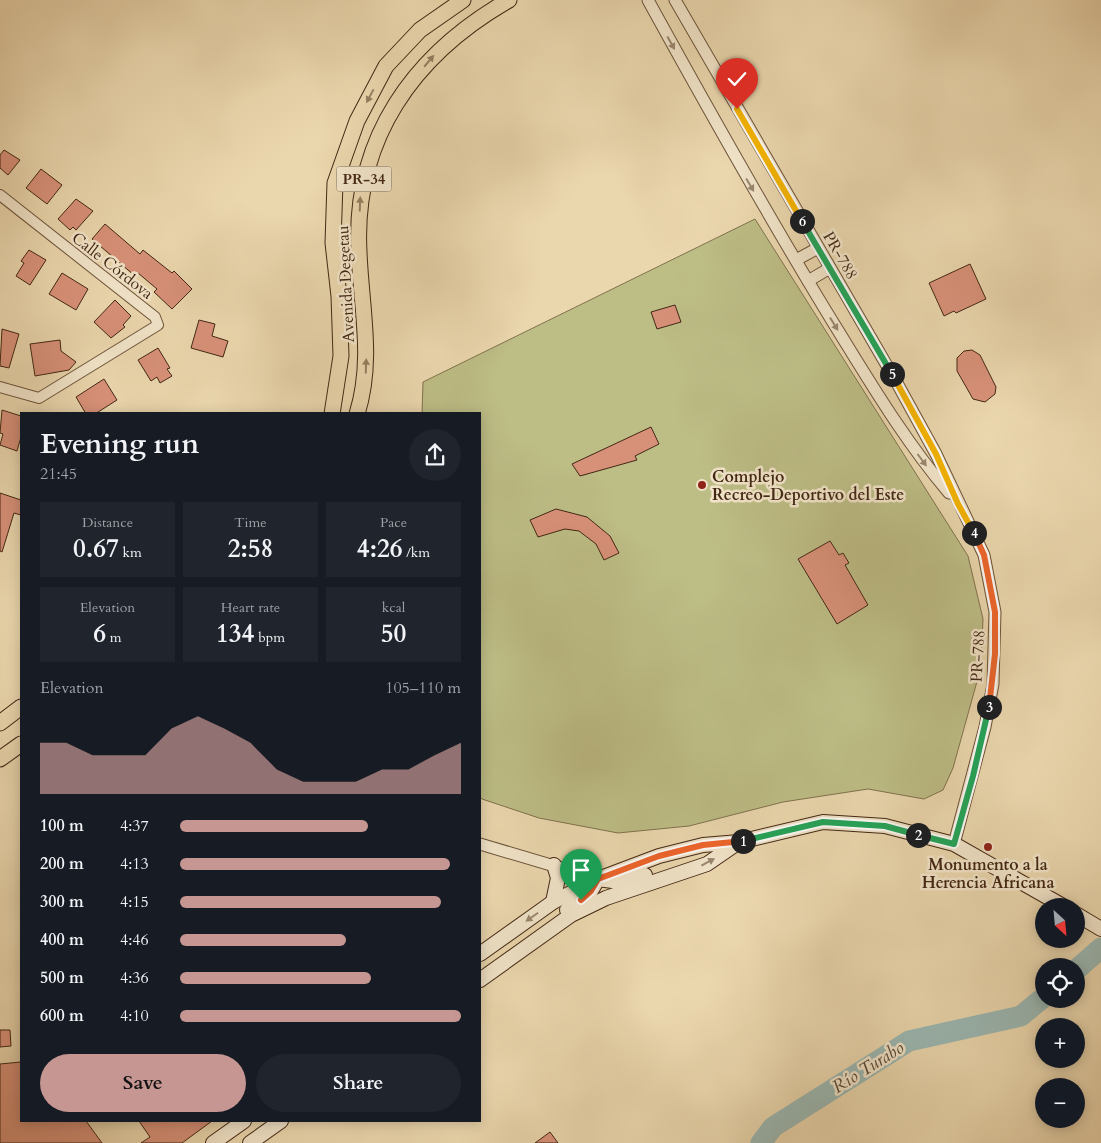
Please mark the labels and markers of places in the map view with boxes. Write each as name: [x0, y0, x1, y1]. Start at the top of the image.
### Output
pin: [716, 58, 758, 109]
pin: 6: [790, 208, 814, 234]
pin: 5: [880, 362, 904, 386]
place label: Complejo Recreo-Deportivo del Este: [712, 466, 904, 506]
marker: Complejo Recreo-Deportivo del Este: [696, 479, 708, 491]
pin: 4: [962, 520, 986, 546]
pin: 3: [976, 694, 1002, 720]
pin: 2: [906, 822, 930, 848]
pin: 1: [730, 828, 756, 854]
marker: Monumento a la Herencia Africana: [982, 841, 994, 853]
pin: [560, 849, 602, 900]
place label: Monumento a la Herencia Africana: [922, 854, 1054, 894]

